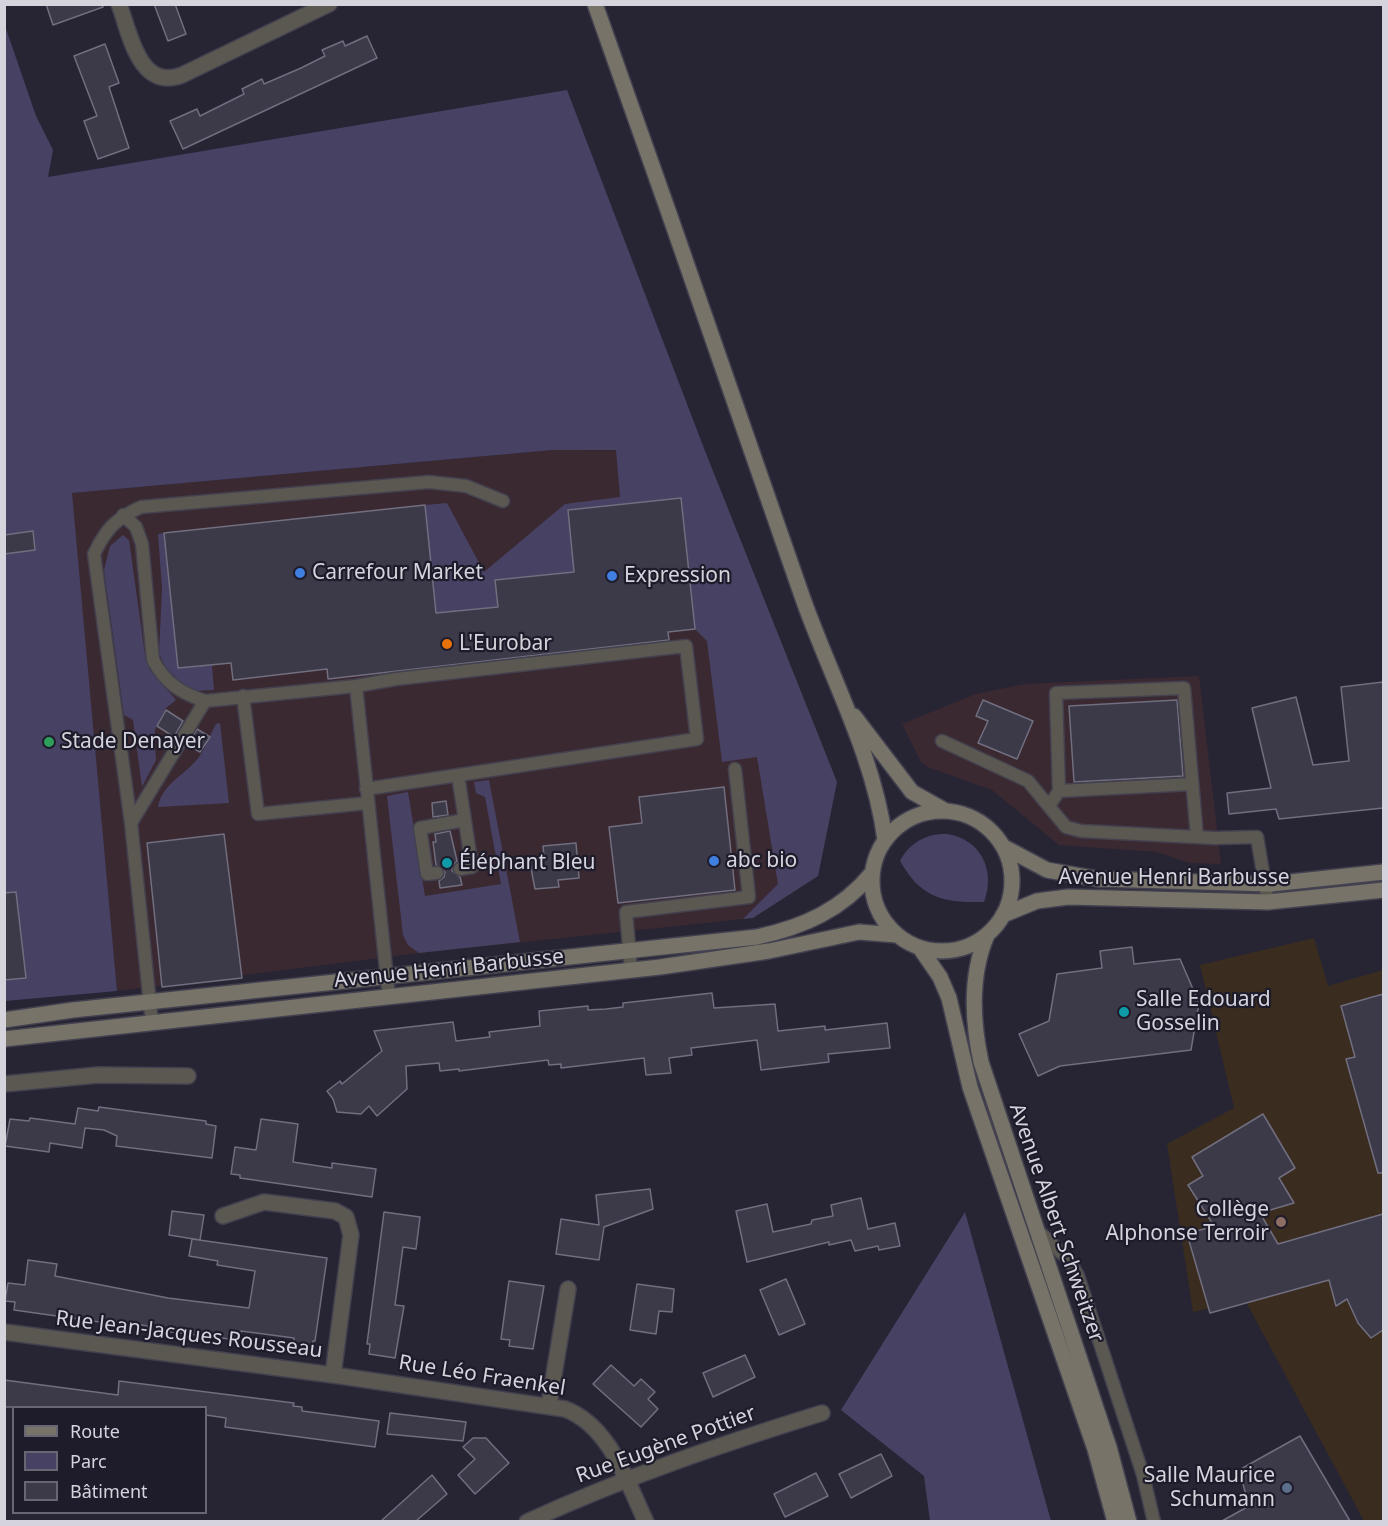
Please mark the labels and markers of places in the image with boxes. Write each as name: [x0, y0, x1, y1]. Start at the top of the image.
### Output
place label: Carrefour Market: [312, 560, 483, 586]
place label: Expression: [624, 563, 731, 589]
marker: Carrefour Market: [293, 566, 307, 580]
marker: Expression: [605, 569, 619, 583]
place label: L'Eurobar: [459, 631, 552, 657]
marker: L'Eurobar: [440, 637, 454, 651]
place label: Stade Denayer: [61, 729, 205, 755]
marker: Stade Denayer: [42, 735, 56, 749]
place label: abc bio: [726, 848, 797, 874]
place label: Éléphant Bleu: [459, 850, 596, 876]
marker: abc bio: [707, 854, 721, 868]
marker: Éléphant Bleu: [440, 856, 454, 870]
place label: Salle Edouard Gosselin: [1136, 987, 1271, 1037]
marker: Salle Edouard Gosselin: [1117, 1005, 1131, 1019]
place label: Collège Alphonse Terroir: [1105, 1197, 1269, 1247]
marker: Collège Alphonse Terroir: [1274, 1215, 1288, 1229]
place label: Salle Maurice Schumann: [1144, 1463, 1275, 1513]
marker: Salle Maurice Schumann: [1280, 1481, 1294, 1495]

